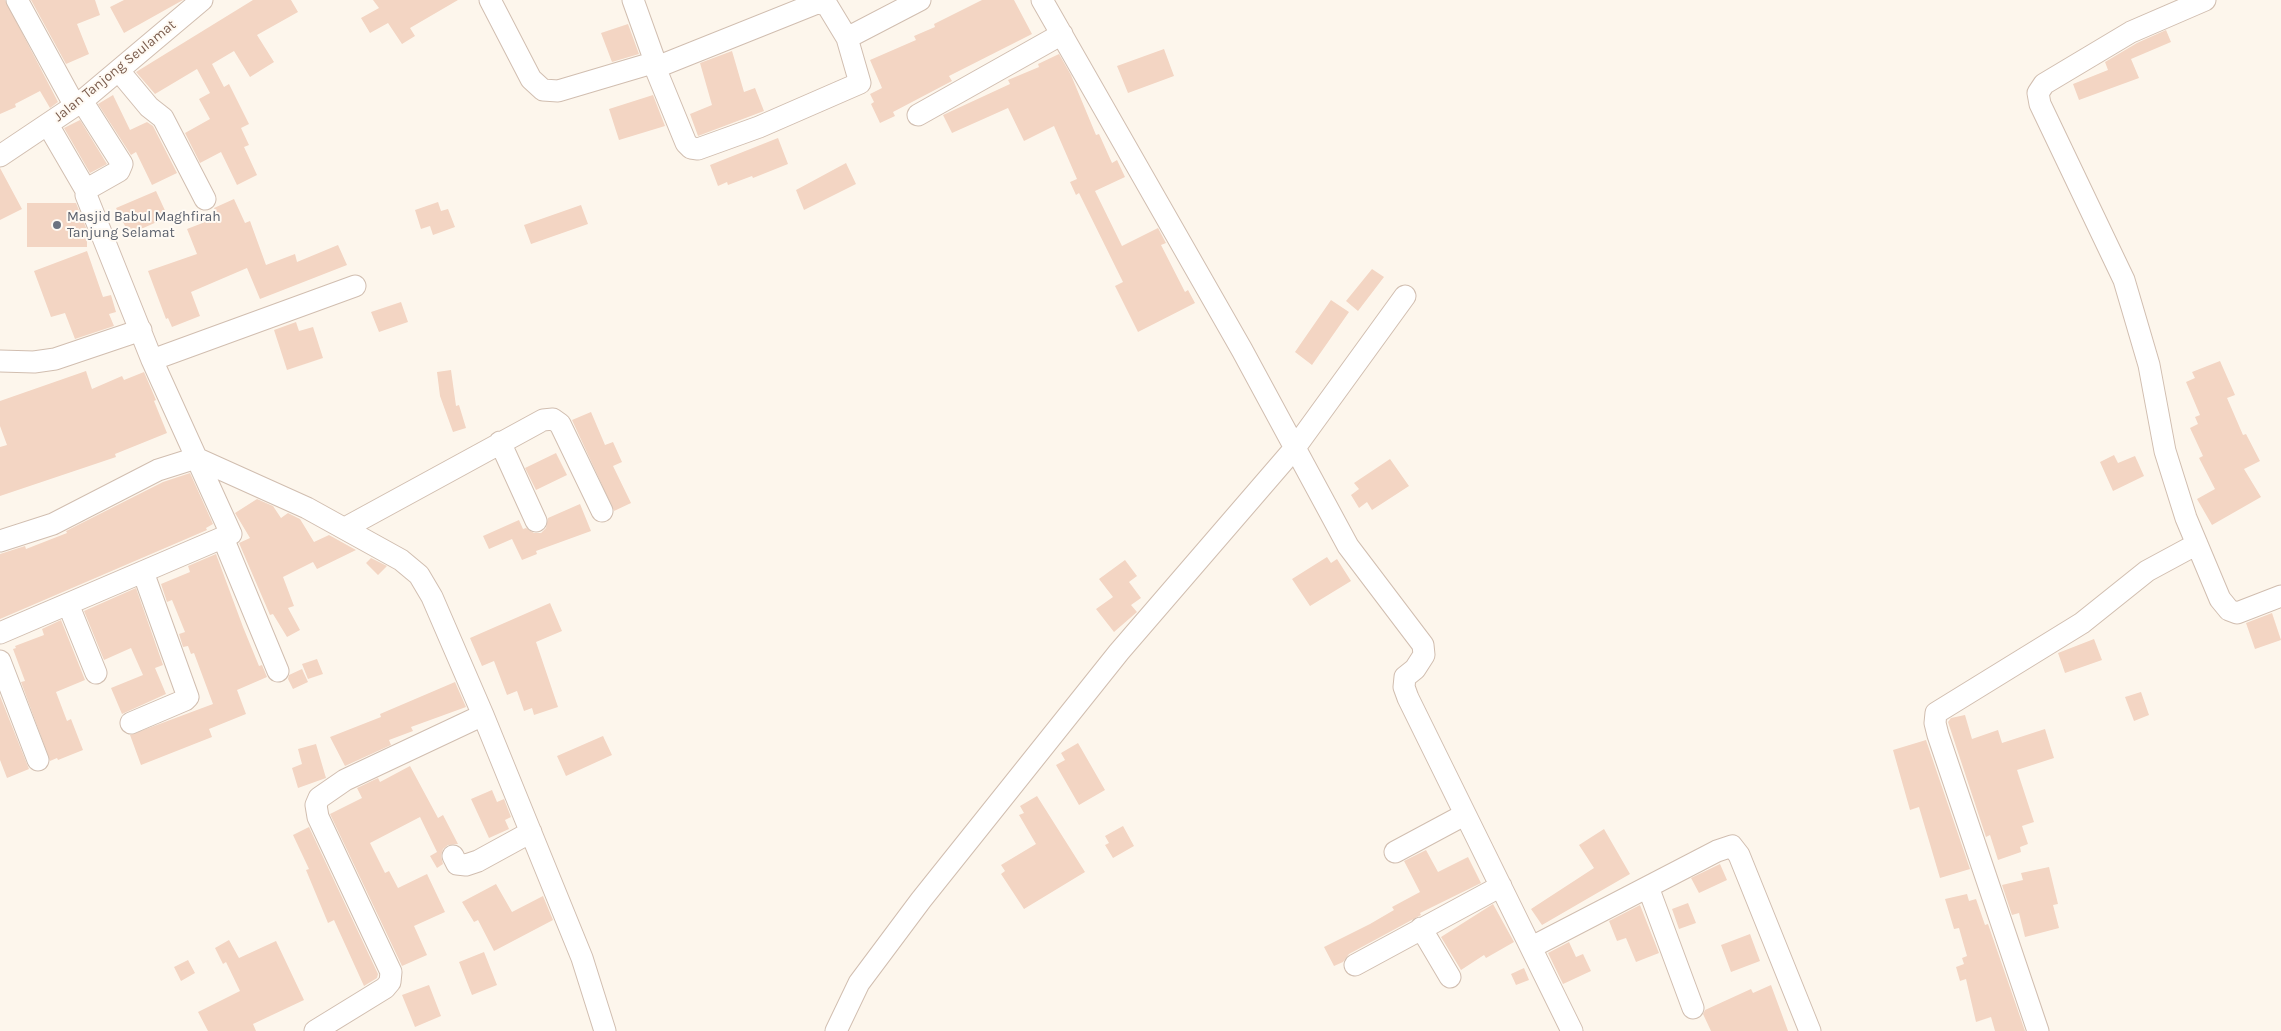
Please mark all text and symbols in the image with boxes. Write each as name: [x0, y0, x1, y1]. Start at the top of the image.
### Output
street label: Jalan Tanjong Seulamat: [51, 17, 179, 125]
place label: Masjid Babul Maghfirah Tanjung Selamat: [67, 209, 221, 242]
marker: Masjid Babul Maghfirah Tanjung Selamat: [51, 219, 63, 231]

